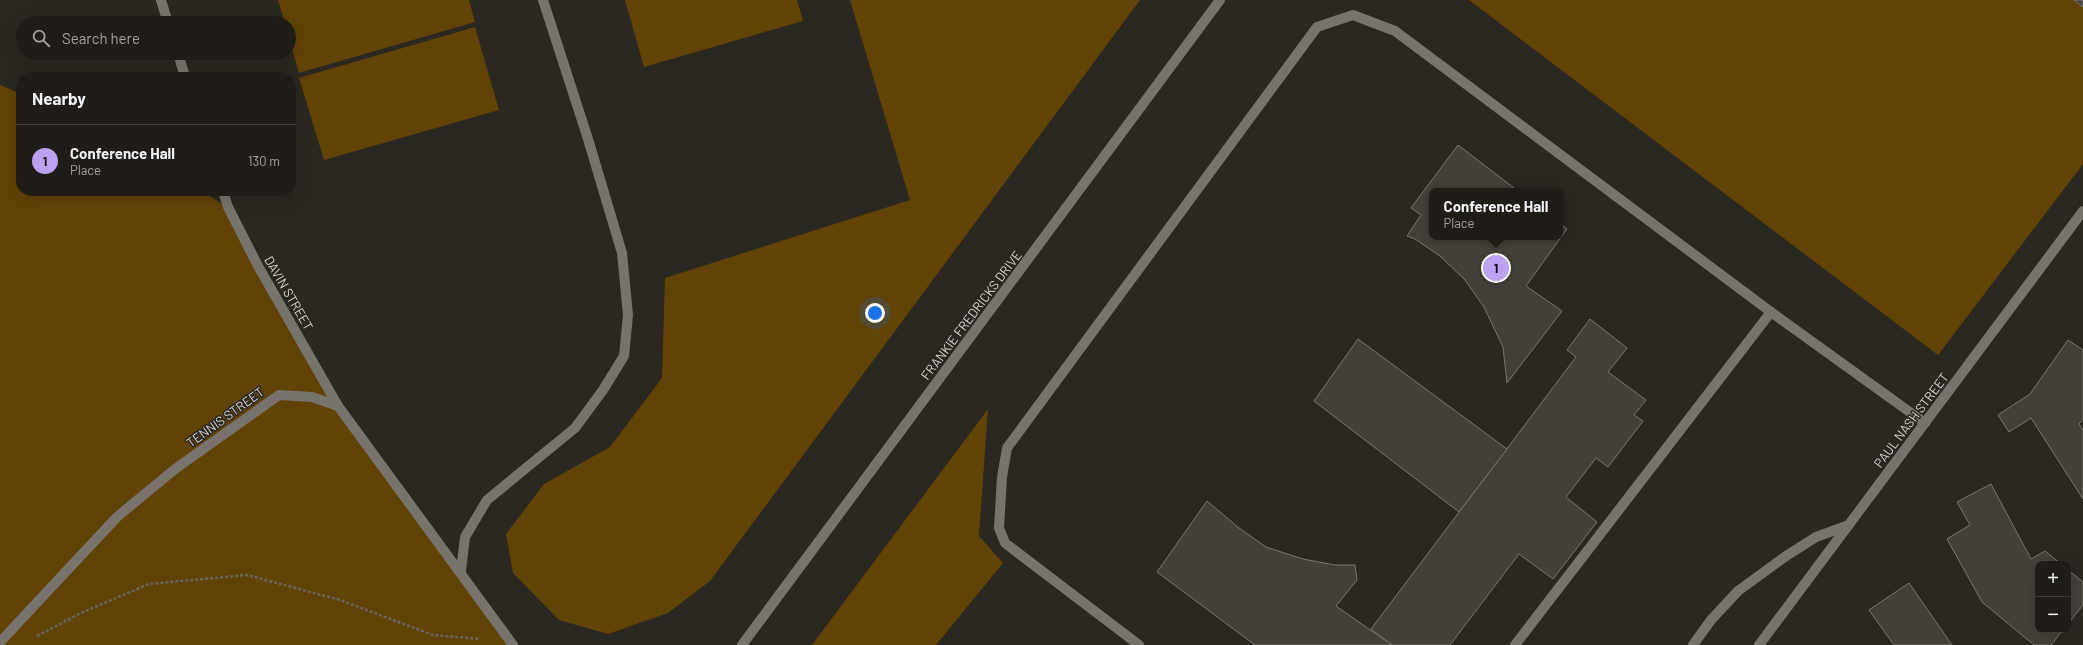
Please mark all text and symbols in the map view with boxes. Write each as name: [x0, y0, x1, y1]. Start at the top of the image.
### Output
search box: [16, 16, 296, 60]
icon: search: [30, 27, 52, 49]
text: Search here: [62, 29, 140, 47]
text: Nearby: [32, 88, 86, 108]
text: Conference Hall: [70, 144, 175, 162]
text: 1: [43, 153, 47, 169]
text: 130 m: [248, 153, 280, 169]
text: Place: [70, 162, 101, 178]
popup: [1429, 188, 1563, 240]
text: Conference Hall: [1444, 197, 1548, 215]
text: Place: [1444, 215, 1475, 231]
street label: FRANKIE FREDRICKS DRIVE: [917, 247, 1025, 383]
street label: DAVIN STREET: [261, 253, 317, 333]
pin: 1: [1483, 253, 1509, 283]
your location: [865, 303, 885, 323]
street label: PAUL NASH STREET: [1870, 370, 1952, 470]
street label: TENNIS STREET: [183, 383, 267, 451]
map controls: [2035, 561, 2071, 633]
button: +: [2035, 561, 2071, 597]
button: −: [2035, 597, 2071, 633]

